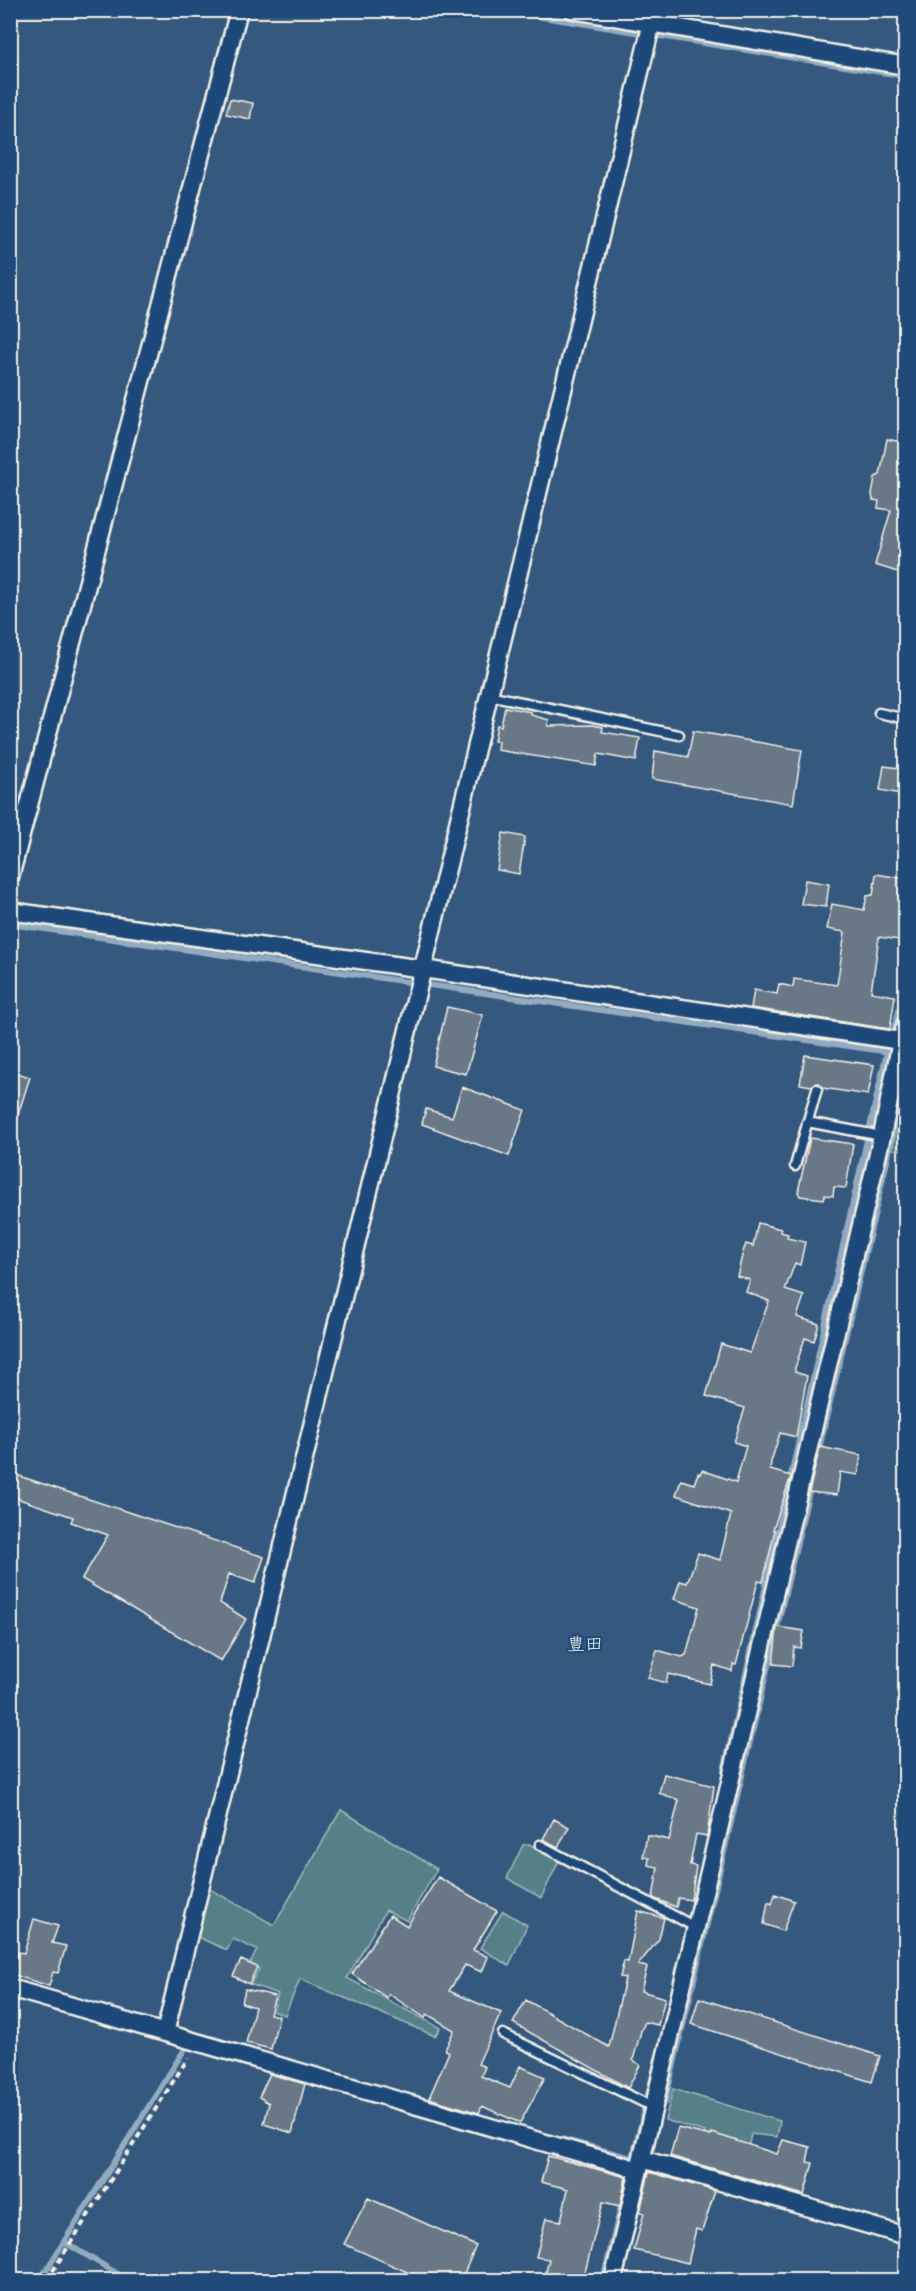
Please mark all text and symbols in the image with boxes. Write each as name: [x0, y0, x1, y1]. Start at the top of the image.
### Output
district label: 豊田: [567, 1632, 603, 1655]

